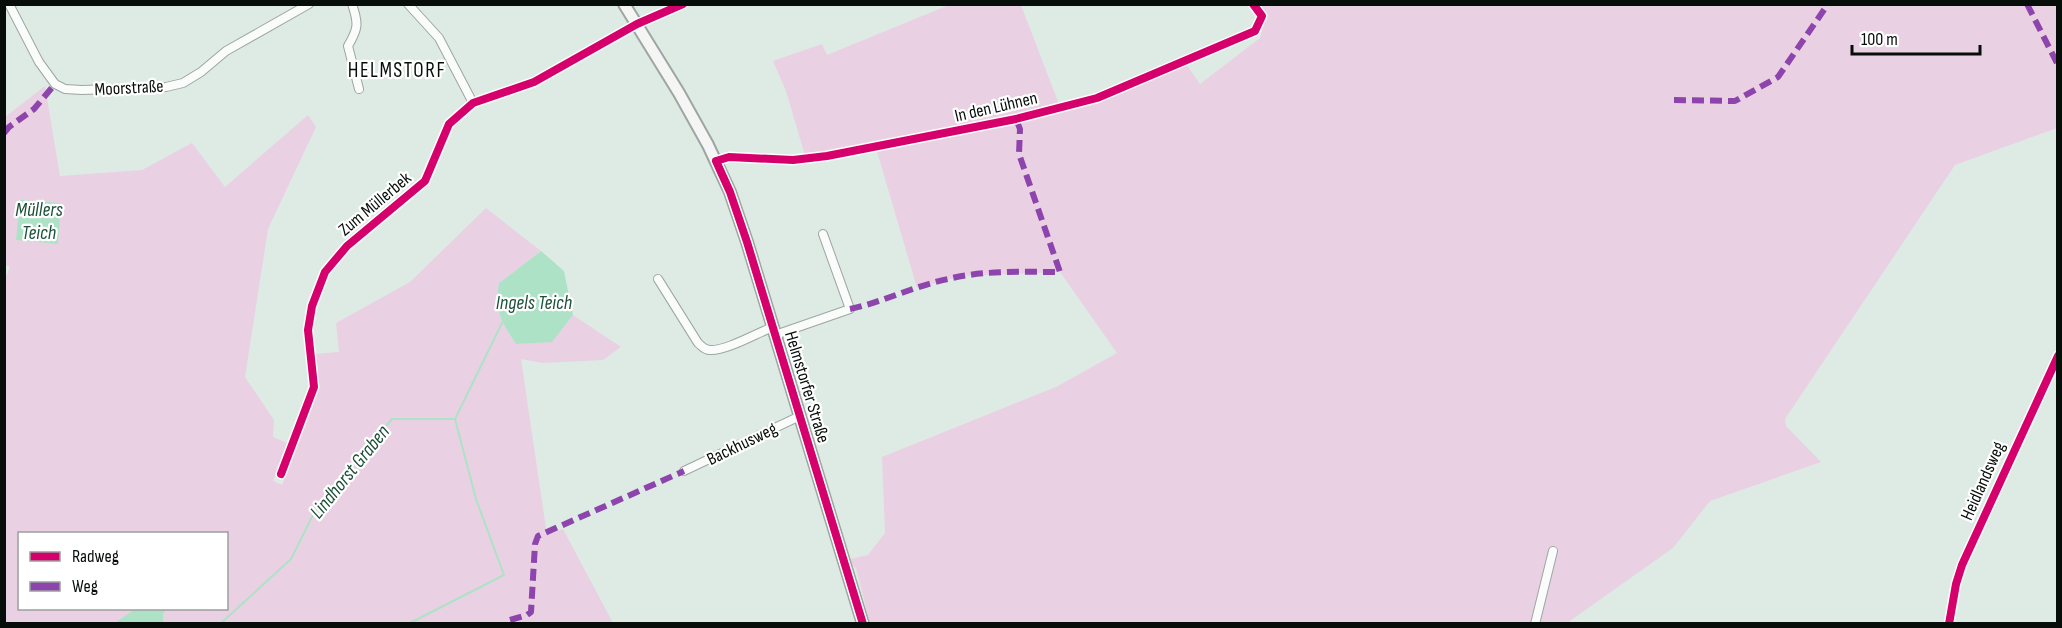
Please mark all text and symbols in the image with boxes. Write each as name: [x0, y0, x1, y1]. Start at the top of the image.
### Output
scale bar: [1852, 18, 1980, 56]
text: 100 m: [1861, 29, 1898, 50]
district label: HELMSTORF: [348, 58, 446, 83]
street label: Moorstraße: [94, 76, 164, 100]
street label: In den Lühnen: [953, 87, 1039, 127]
street label: Zum Müllerbek: [335, 168, 416, 240]
water label: Müllers Teich: [15, 198, 63, 245]
water label: Ingels Teich: [496, 291, 572, 315]
street label: Helmstorfer Straße: [780, 329, 834, 445]
street label: Backhusweg: [704, 418, 780, 470]
water label: Lindhorst Graben: [305, 420, 395, 524]
street label: Heidlandsweg: [1956, 439, 2010, 523]
legend: [18, 532, 228, 610]
text: Radweg: [72, 546, 119, 567]
text: Weg: [72, 576, 98, 597]

